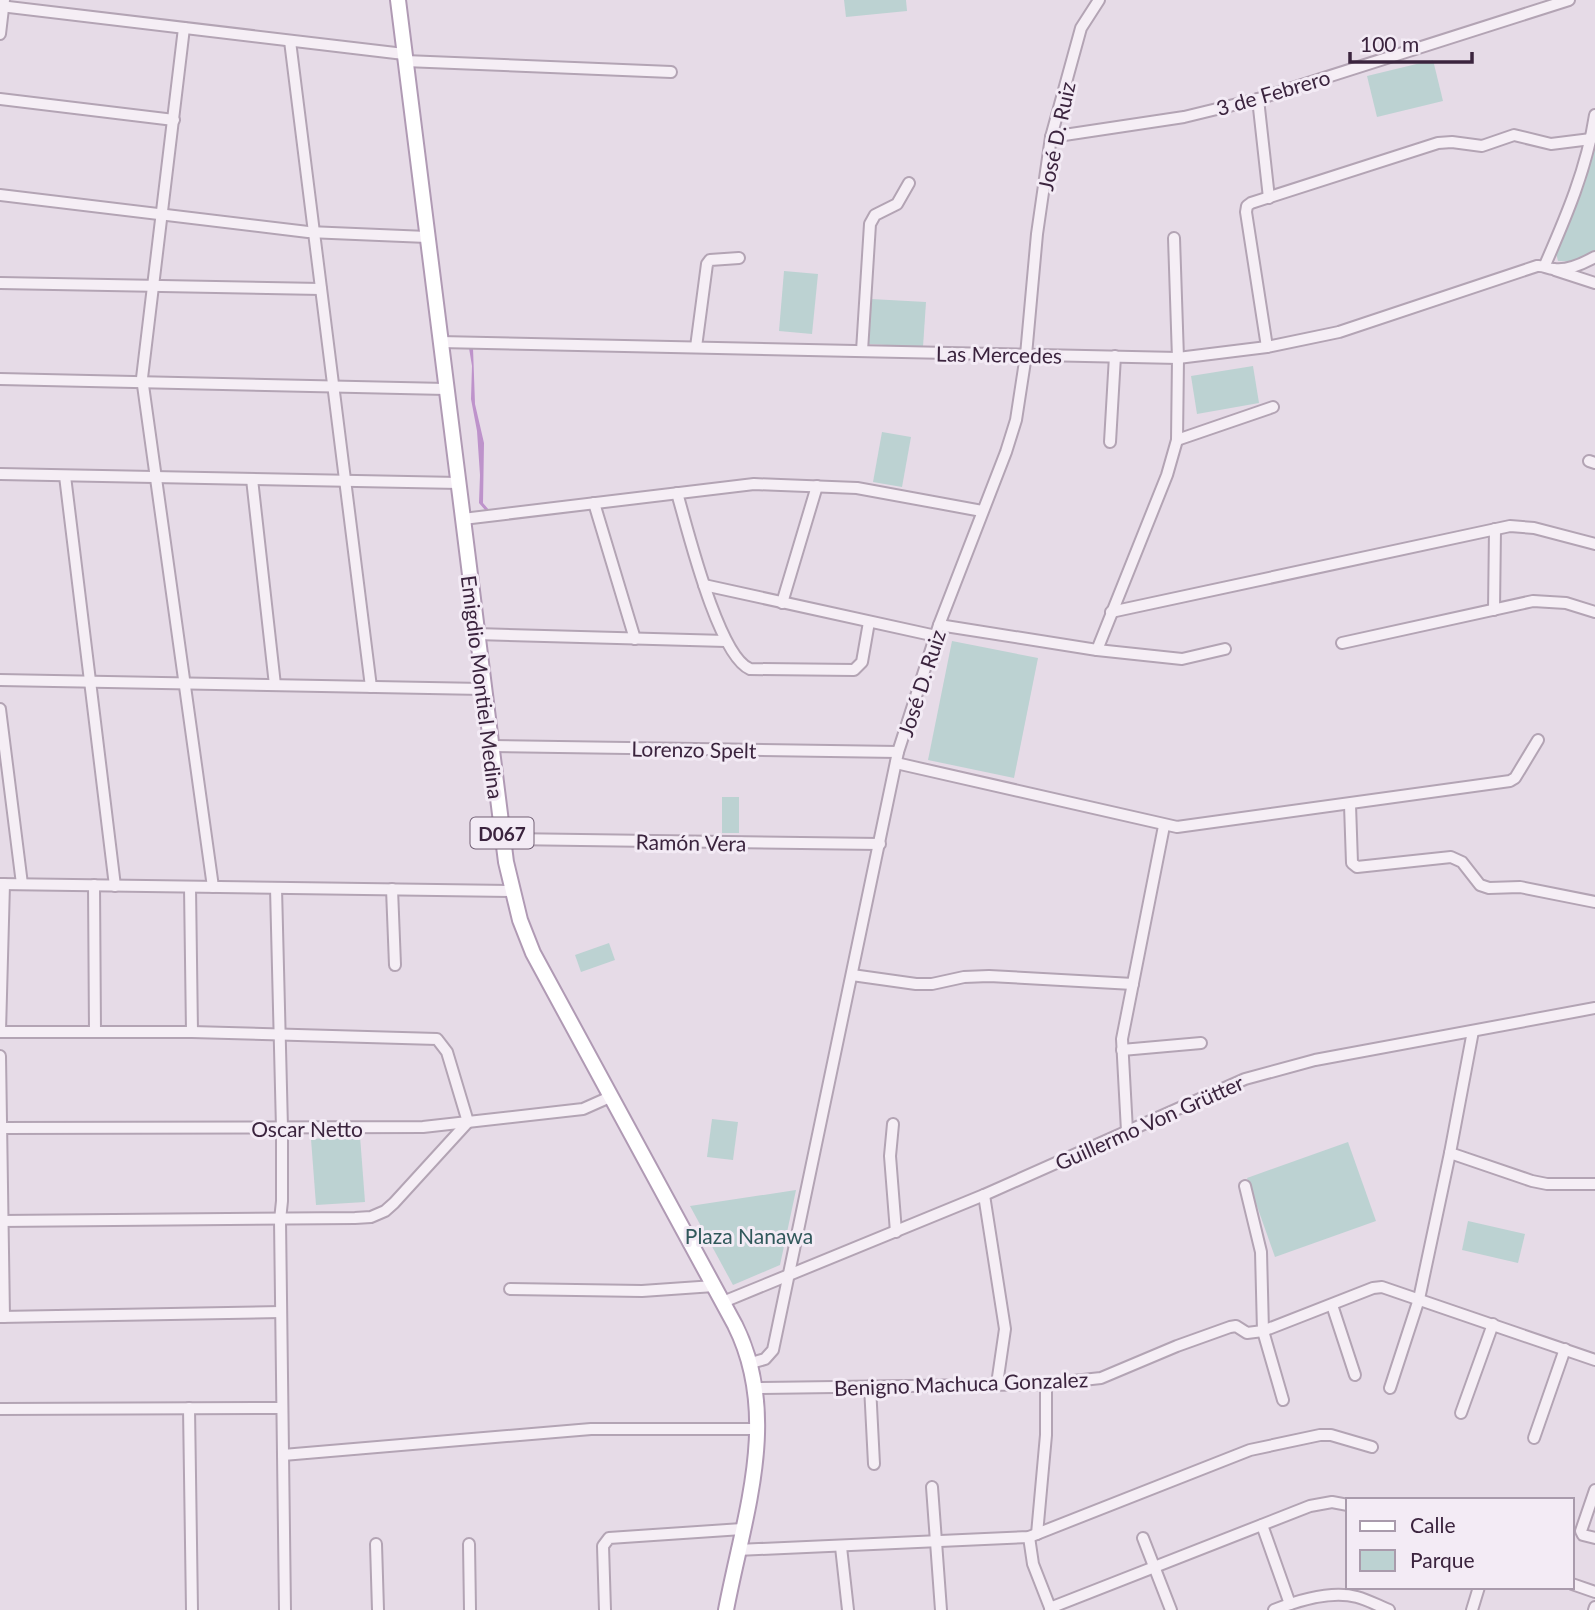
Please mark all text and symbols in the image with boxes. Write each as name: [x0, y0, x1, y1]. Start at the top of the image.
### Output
scale bar: [1350, 21, 1472, 65]
text: 100 m: [1360, 31, 1419, 56]
street label: 3 de Febrero: [1213, 64, 1333, 120]
street label: José D. Ruiz: [1032, 79, 1080, 193]
street label: Las Mercedes: [936, 340, 1062, 368]
street label: Emigdio Montiel Medina: [457, 574, 509, 800]
street label: José D. Ruiz: [892, 626, 950, 740]
street label: Lorenzo Spelt: [631, 735, 757, 763]
road number: D067: [470, 818, 534, 848]
street label: Ramón Vera: [635, 829, 747, 855]
street label: Guillermo Von Grütter: [1051, 1069, 1247, 1175]
street label: Oscar Netto: [251, 1116, 363, 1141]
park label: Plaza Nanawa: [685, 1223, 813, 1248]
street label: Benigno Machuca Gonzalez: [833, 1366, 1089, 1400]
legend: [1346, 1498, 1574, 1589]
text: Calle: [1410, 1512, 1455, 1537]
text: Parque: [1410, 1547, 1475, 1572]

